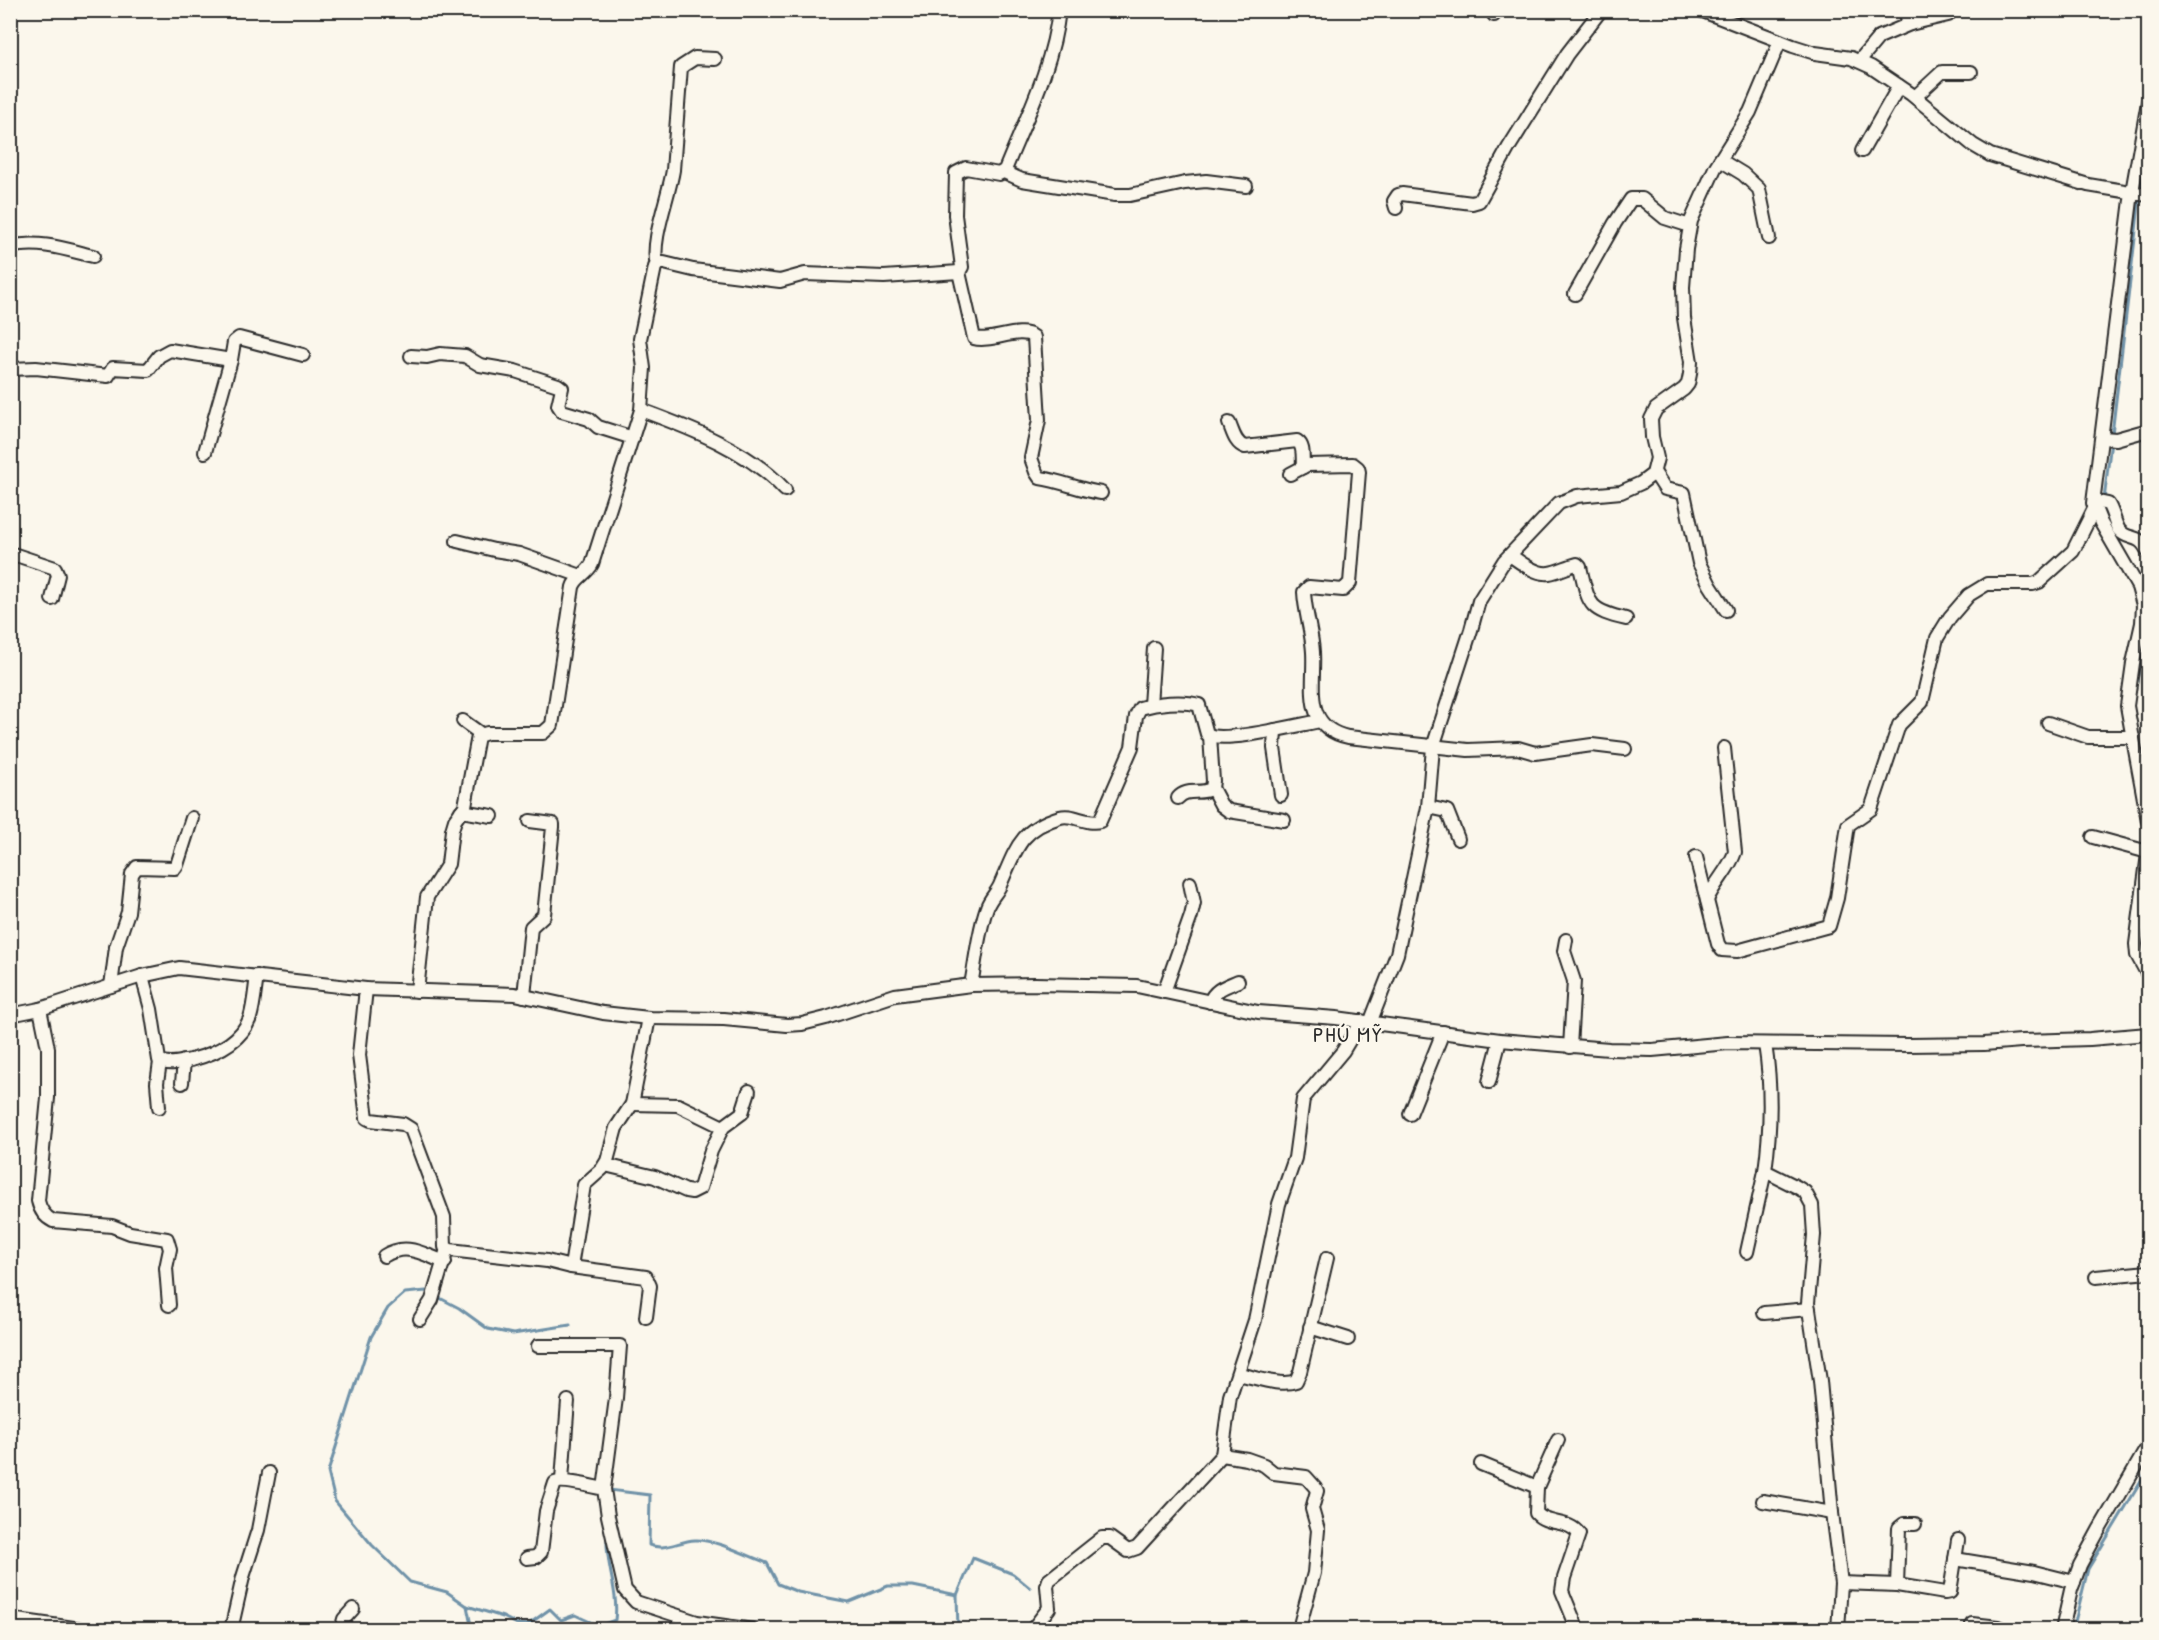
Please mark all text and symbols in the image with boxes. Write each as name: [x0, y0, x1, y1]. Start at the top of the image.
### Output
district label: PHÚ MỸ: [1313, 1019, 1383, 1049]

